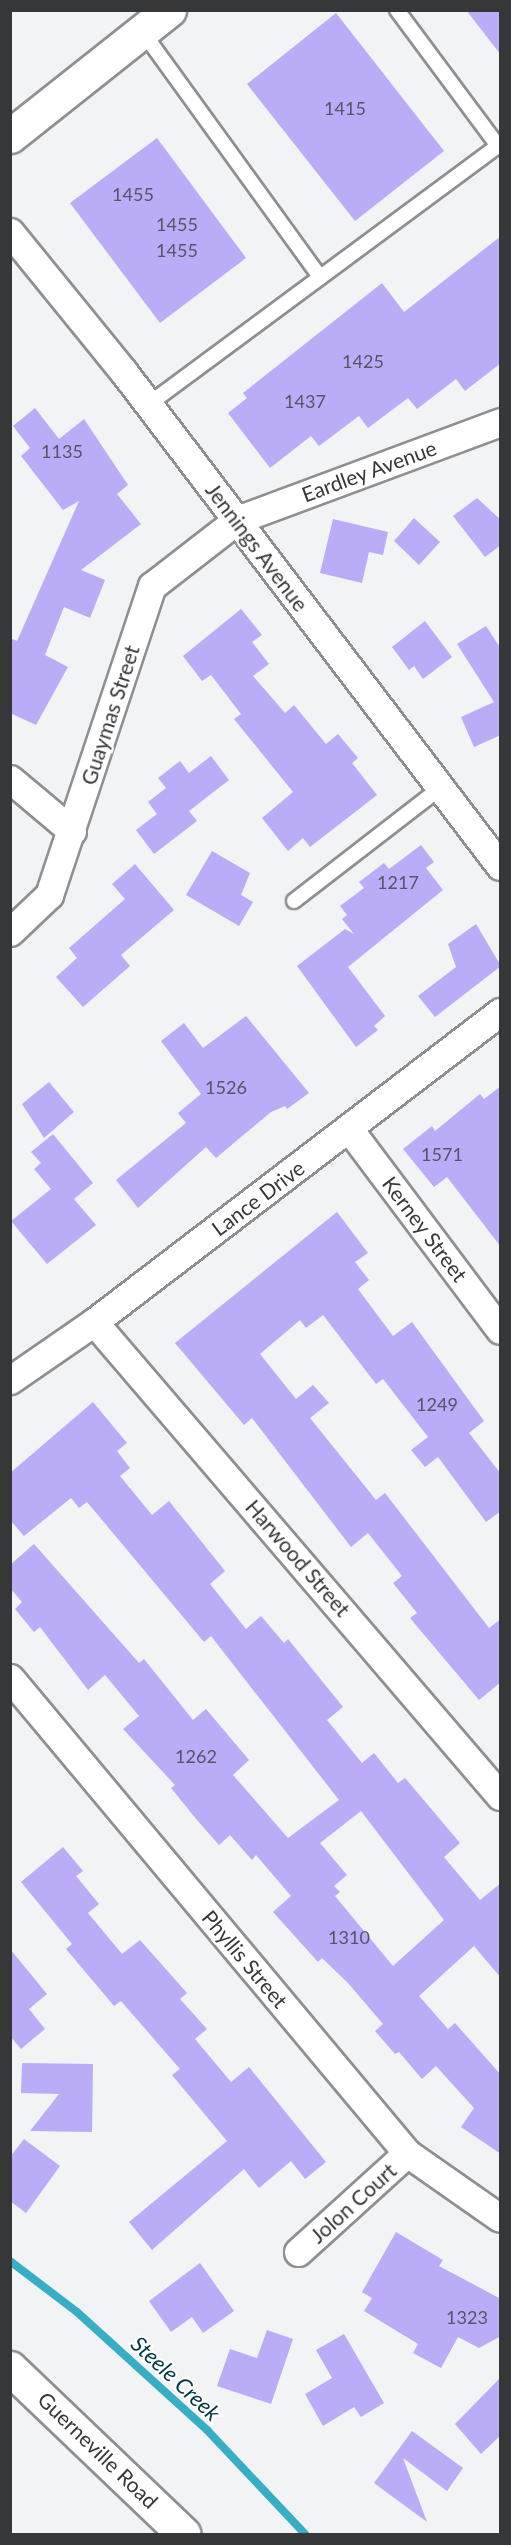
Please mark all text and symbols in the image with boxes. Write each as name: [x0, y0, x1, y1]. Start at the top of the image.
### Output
house number: 1415: [324, 97, 366, 119]
house number: 1455: [112, 183, 154, 205]
house number: 1455: [156, 213, 198, 235]
house number: 1455: [156, 239, 198, 261]
house number: 1425: [342, 350, 384, 372]
house number: 1437: [284, 390, 326, 412]
street label: Eardley Avenue: [298, 435, 440, 507]
house number: 1135: [41, 440, 83, 462]
street label: Jennings Avenue: [200, 478, 314, 616]
street label: Guaymas Street: [76, 642, 144, 788]
house number: 1217: [377, 871, 419, 893]
house number: 1526: [205, 1076, 247, 1098]
house number: 1571: [421, 1143, 463, 1165]
street label: Lance Drive: [207, 1155, 309, 1241]
street label: Kerney Street: [377, 1171, 473, 1287]
house number: 1249: [416, 1393, 458, 1415]
street label: Harwood Street: [240, 1494, 356, 1622]
house number: 1262: [175, 1745, 217, 1767]
street label: Phyllis Street: [197, 1905, 293, 2013]
house number: 1310: [328, 1926, 370, 1948]
street label: Jolon Court: [305, 2158, 401, 2248]
house number: 1323: [446, 2306, 488, 2328]
water label: Steele Creek: [126, 2330, 226, 2426]
street label: Guerneville Road: [33, 2386, 163, 2514]

